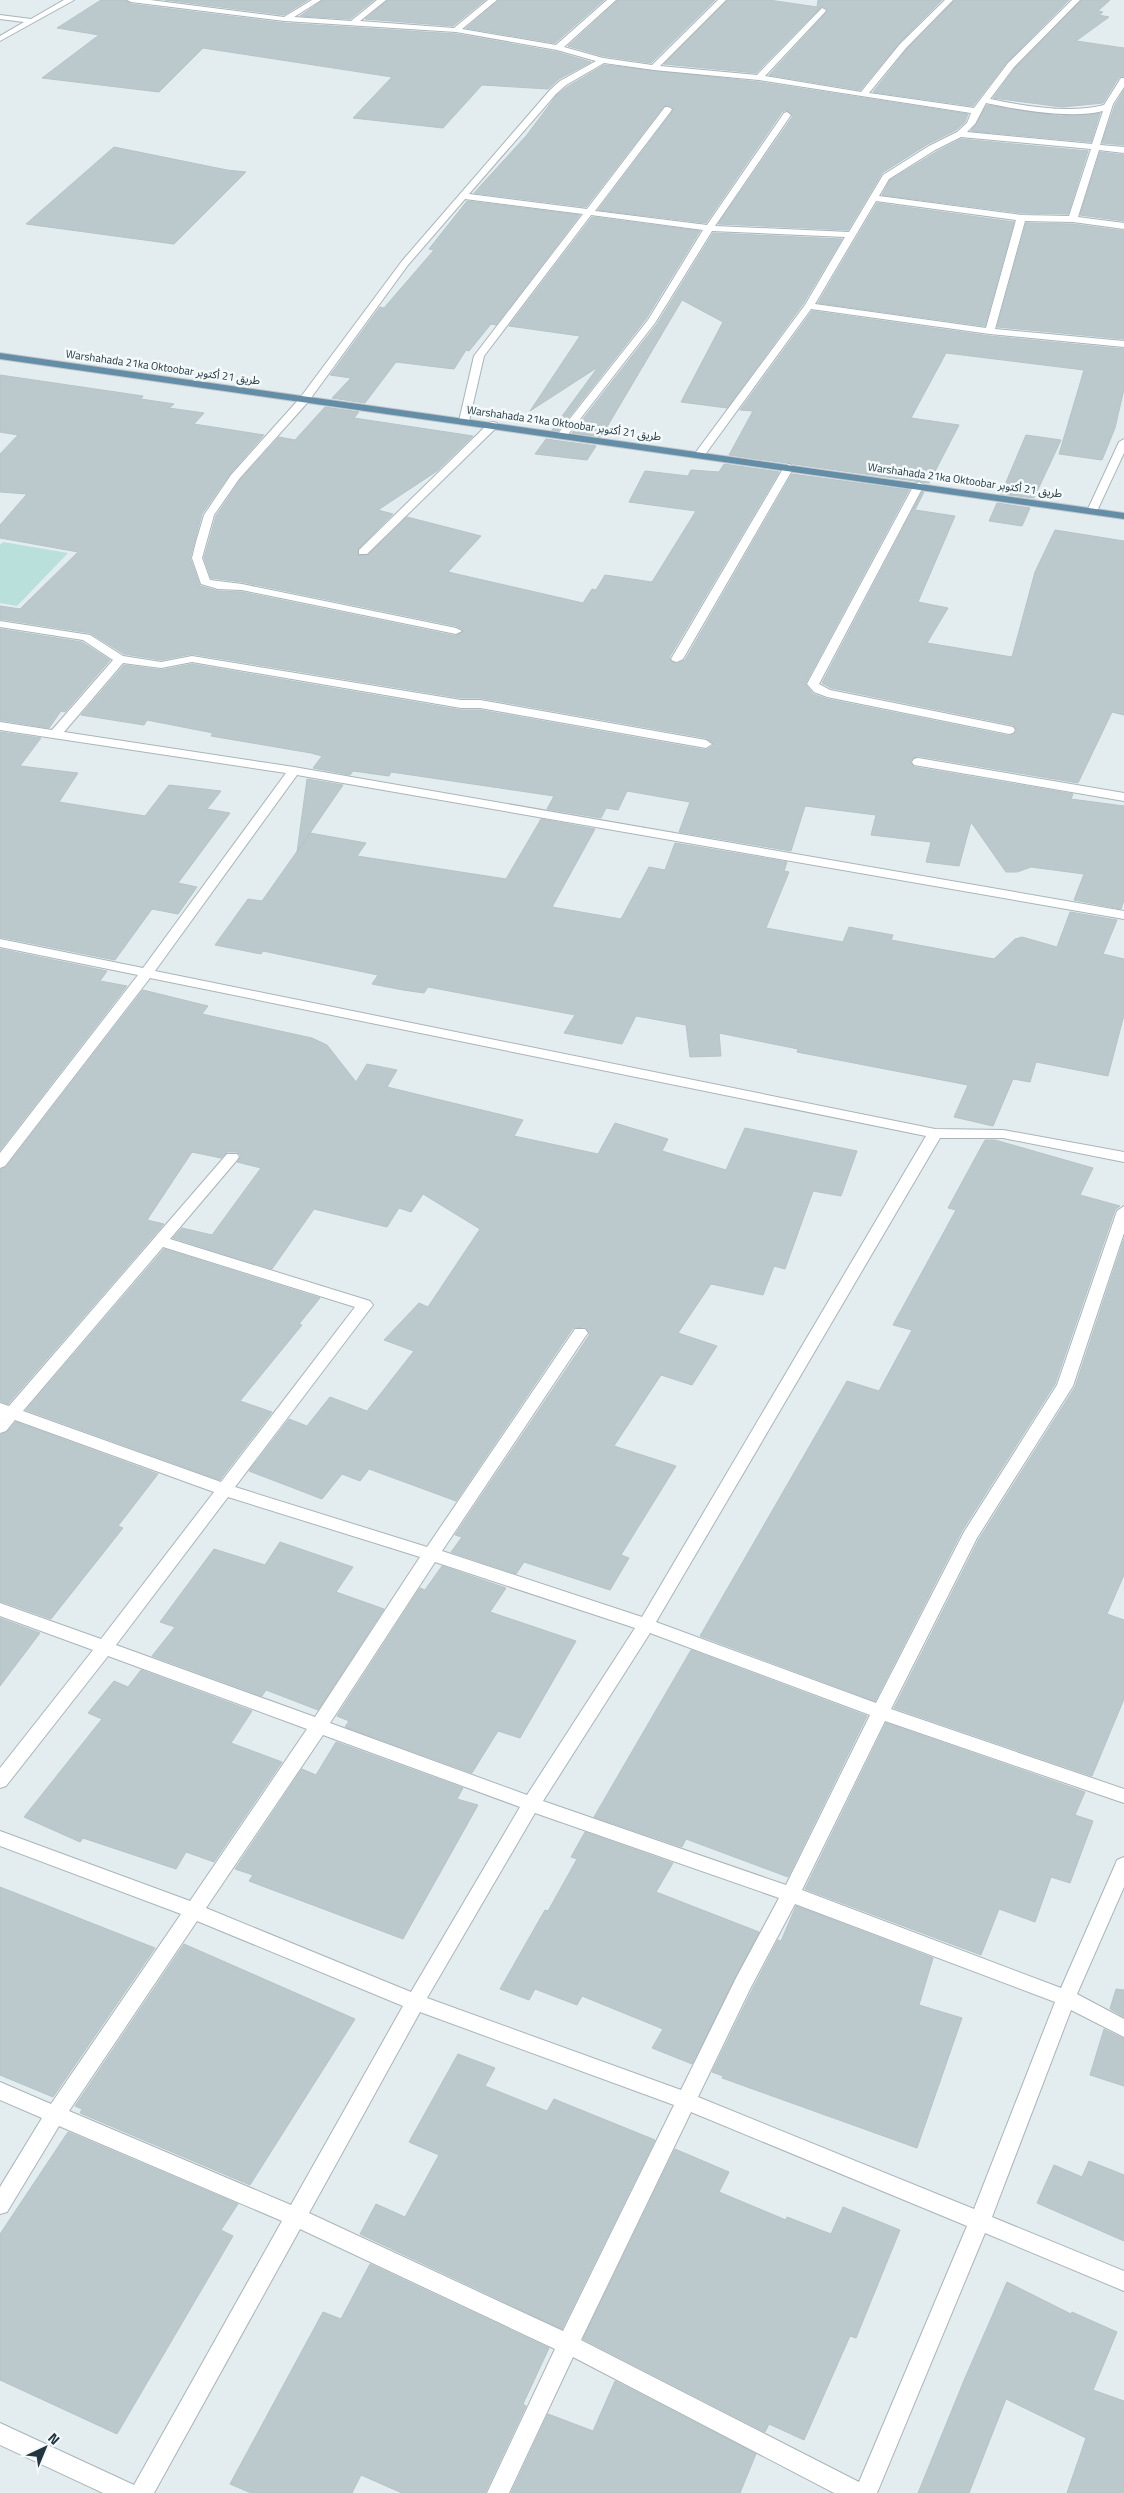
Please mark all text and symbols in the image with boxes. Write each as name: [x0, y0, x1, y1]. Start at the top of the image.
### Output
street label: Warshahada 21ka Oktoobar طريق 21 أكتوبر: [65, 345, 261, 389]
street label: Warshahada 21ka Oktoobar طريق 21 أكتوبر: [466, 401, 662, 445]
street label: Warshahada 21ka Oktoobar طريق 21 أكتوبر: [867, 458, 1063, 502]
north arrow: [20, 2423, 70, 2473]
text: N: [44, 2427, 65, 2449]

